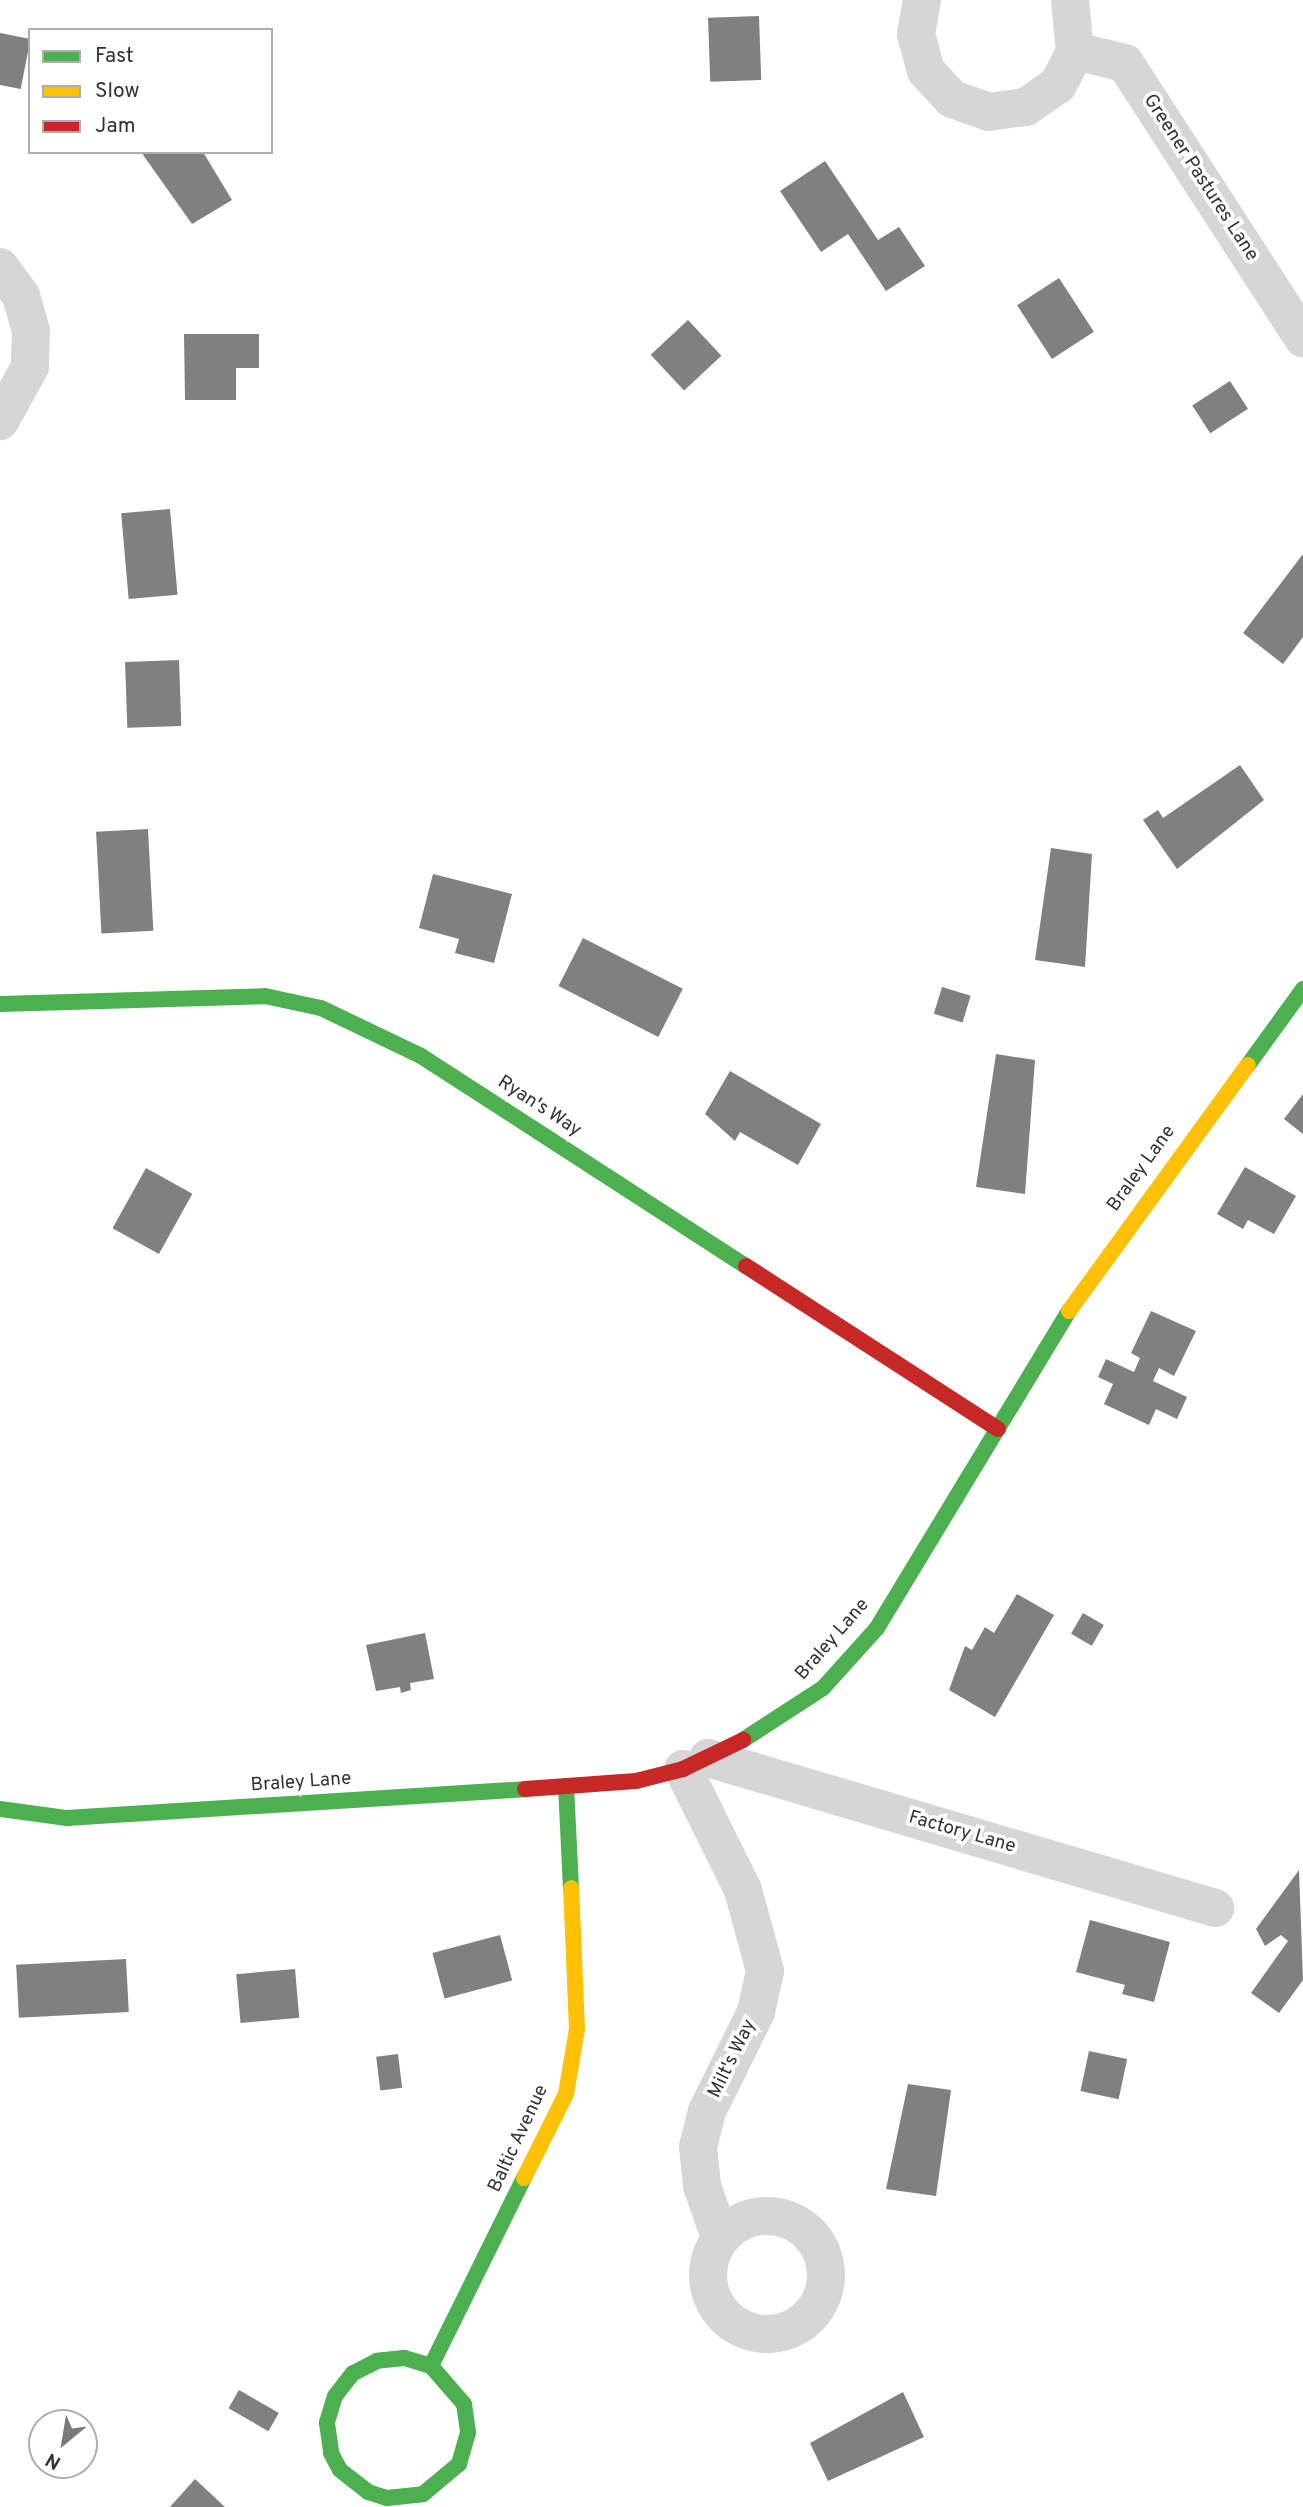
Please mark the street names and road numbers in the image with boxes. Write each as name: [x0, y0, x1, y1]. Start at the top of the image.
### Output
street label: Greener Pastures Lane: [1137, 90, 1263, 266]
street label: Ryan's Way: [493, 1071, 585, 1143]
street label: Braley Lane: [1103, 1121, 1181, 1217]
street label: Braley Lane: [791, 1594, 875, 1686]
street label: Braley Lane: [250, 1768, 352, 1798]
street label: Factory Lane: [906, 1807, 1018, 1859]
street label: Milt's Way: [704, 2016, 762, 2102]
street label: Baltic Avenue: [484, 2081, 554, 2197]

